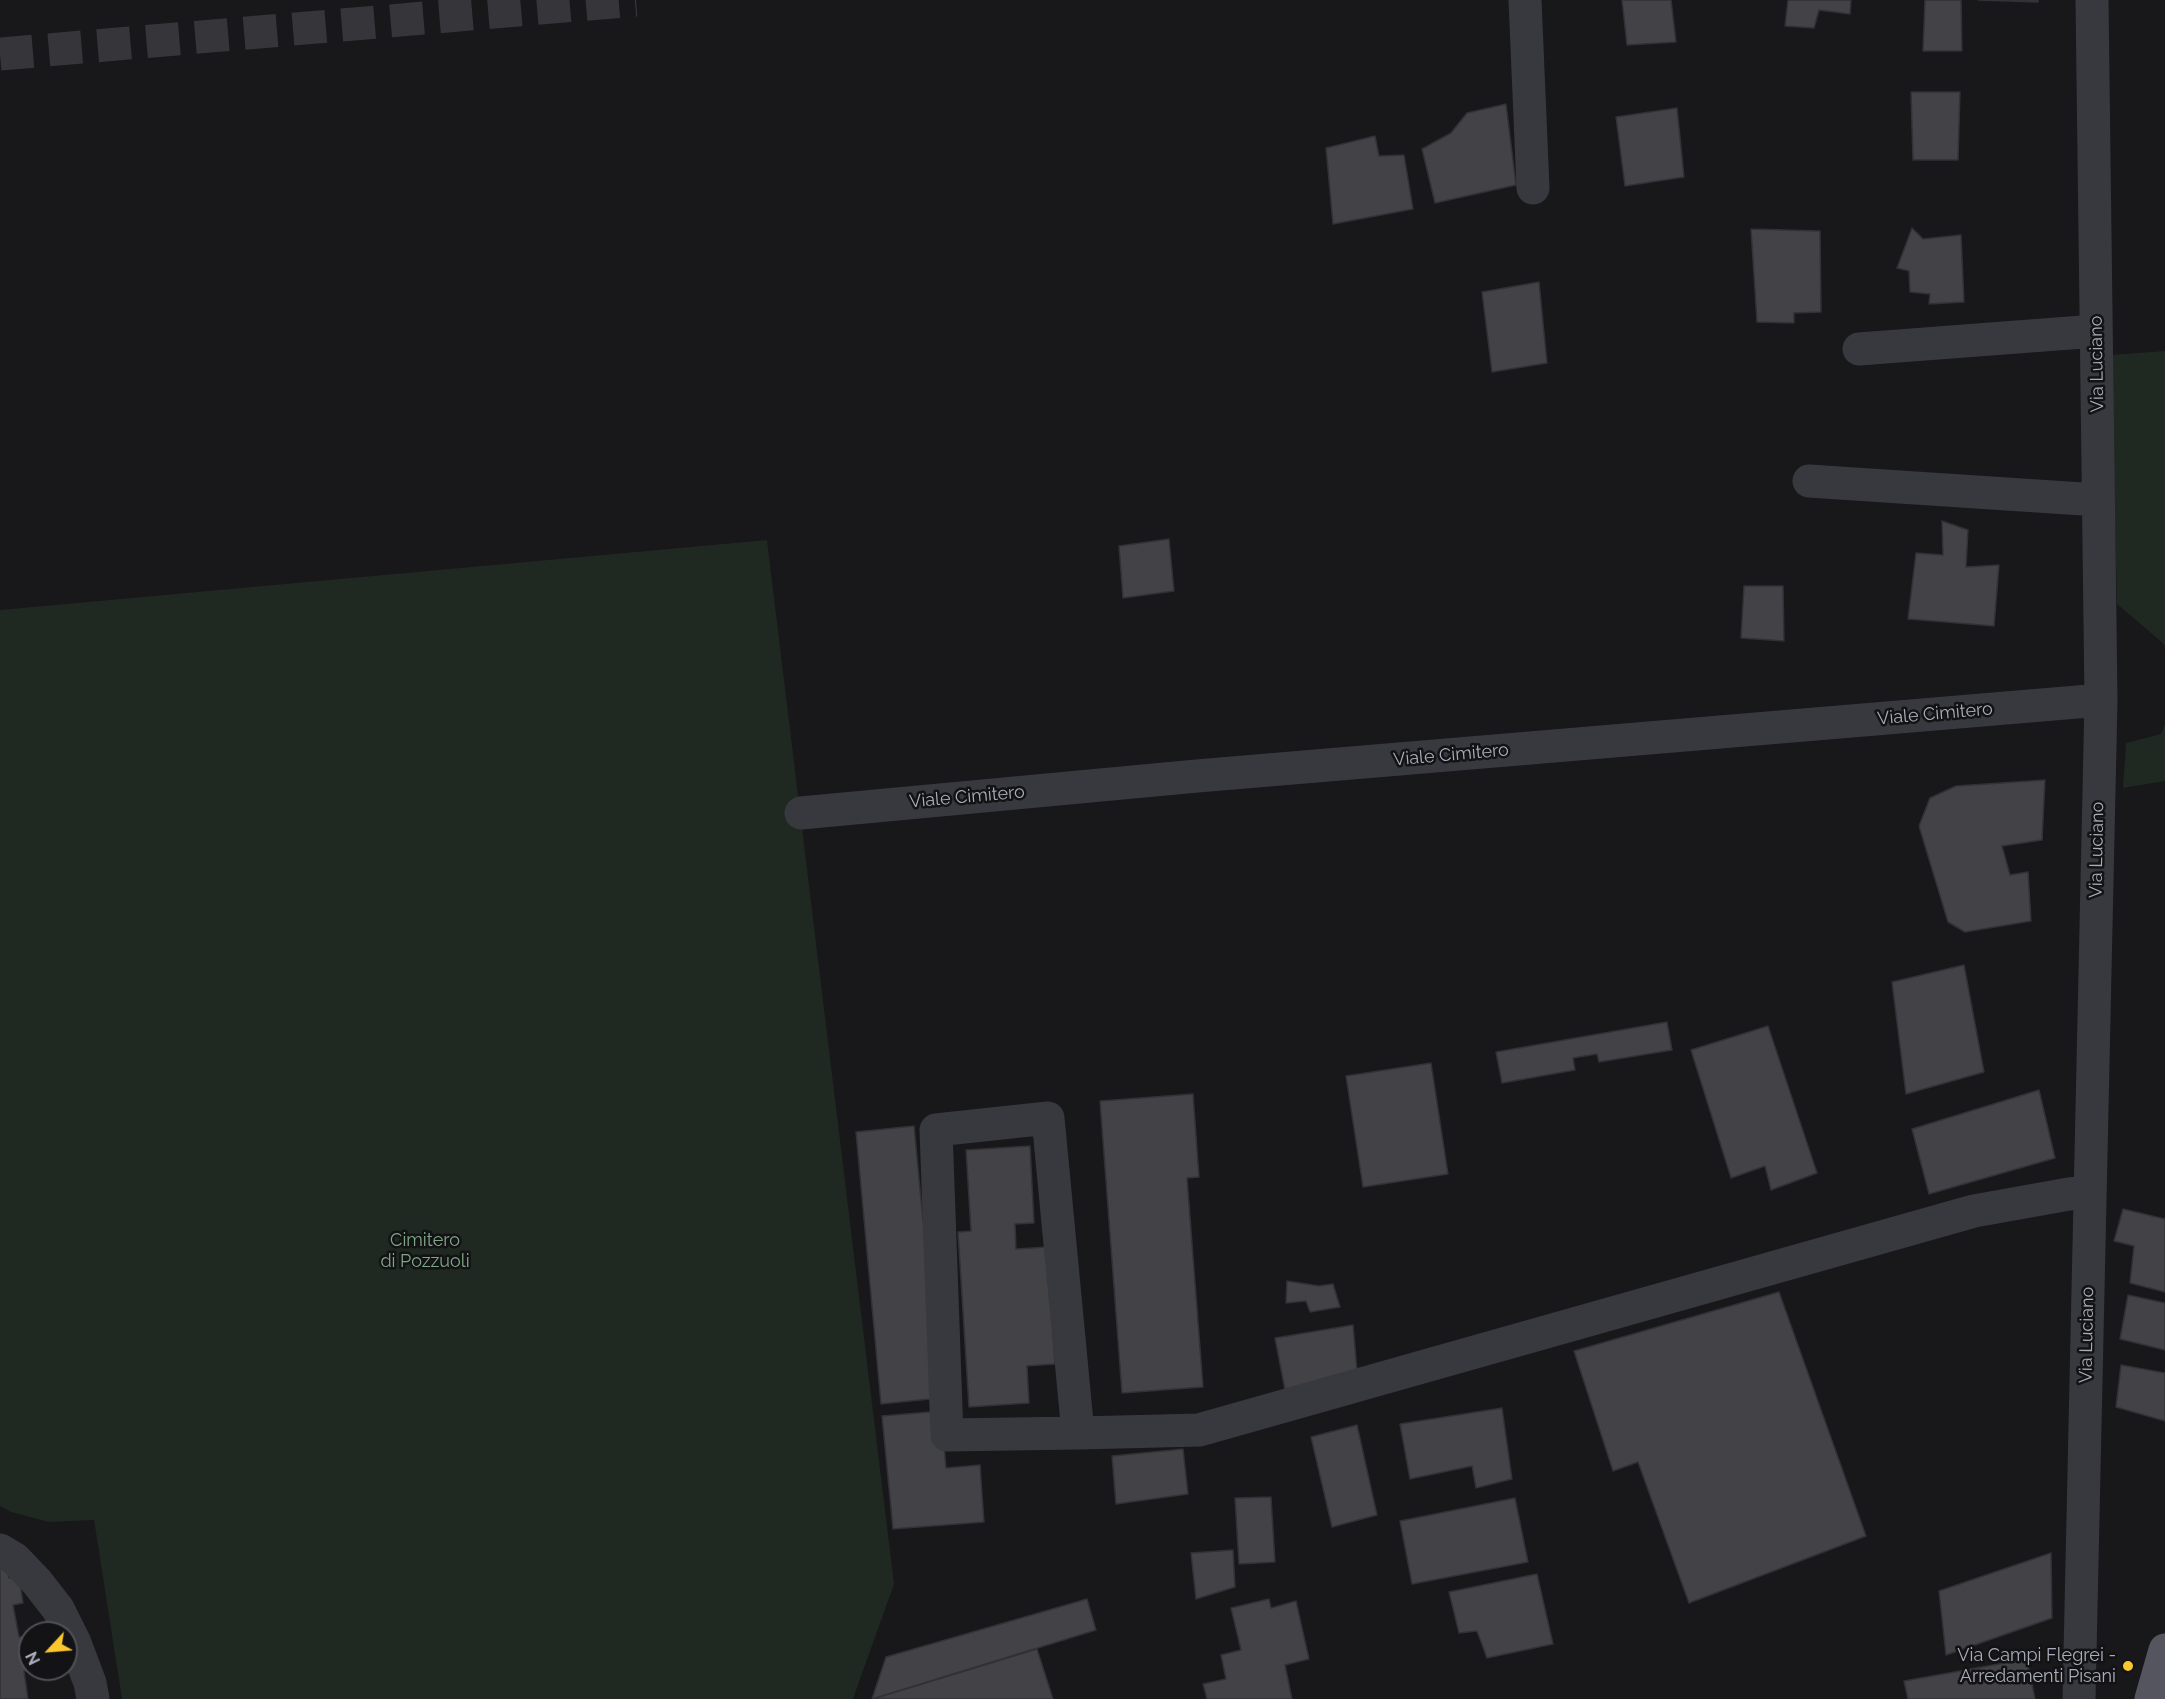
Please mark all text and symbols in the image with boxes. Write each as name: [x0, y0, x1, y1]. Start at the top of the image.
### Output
street label: Via Luciano: [2085, 316, 2109, 412]
street label: Viale Cimitero: [1876, 698, 1994, 730]
street label: Viale Cimitero: [1392, 739, 1510, 771]
street label: Viale Cimitero: [908, 781, 1026, 813]
street label: Via Luciano: [2085, 802, 2109, 898]
park label: Cimitero di Pozzuoli: [380, 1230, 470, 1272]
street label: Via Luciano: [2075, 1287, 2099, 1383]
north arrow: [18, 1621, 78, 1681]
place label: Via Campi Flegrei - Arredamenti Pisani: [1957, 1645, 2116, 1688]
text: N: [22, 1649, 44, 1668]
marker: Via Campi Flegrei - Arredamenti Pisani: [2121, 1659, 2135, 1673]

